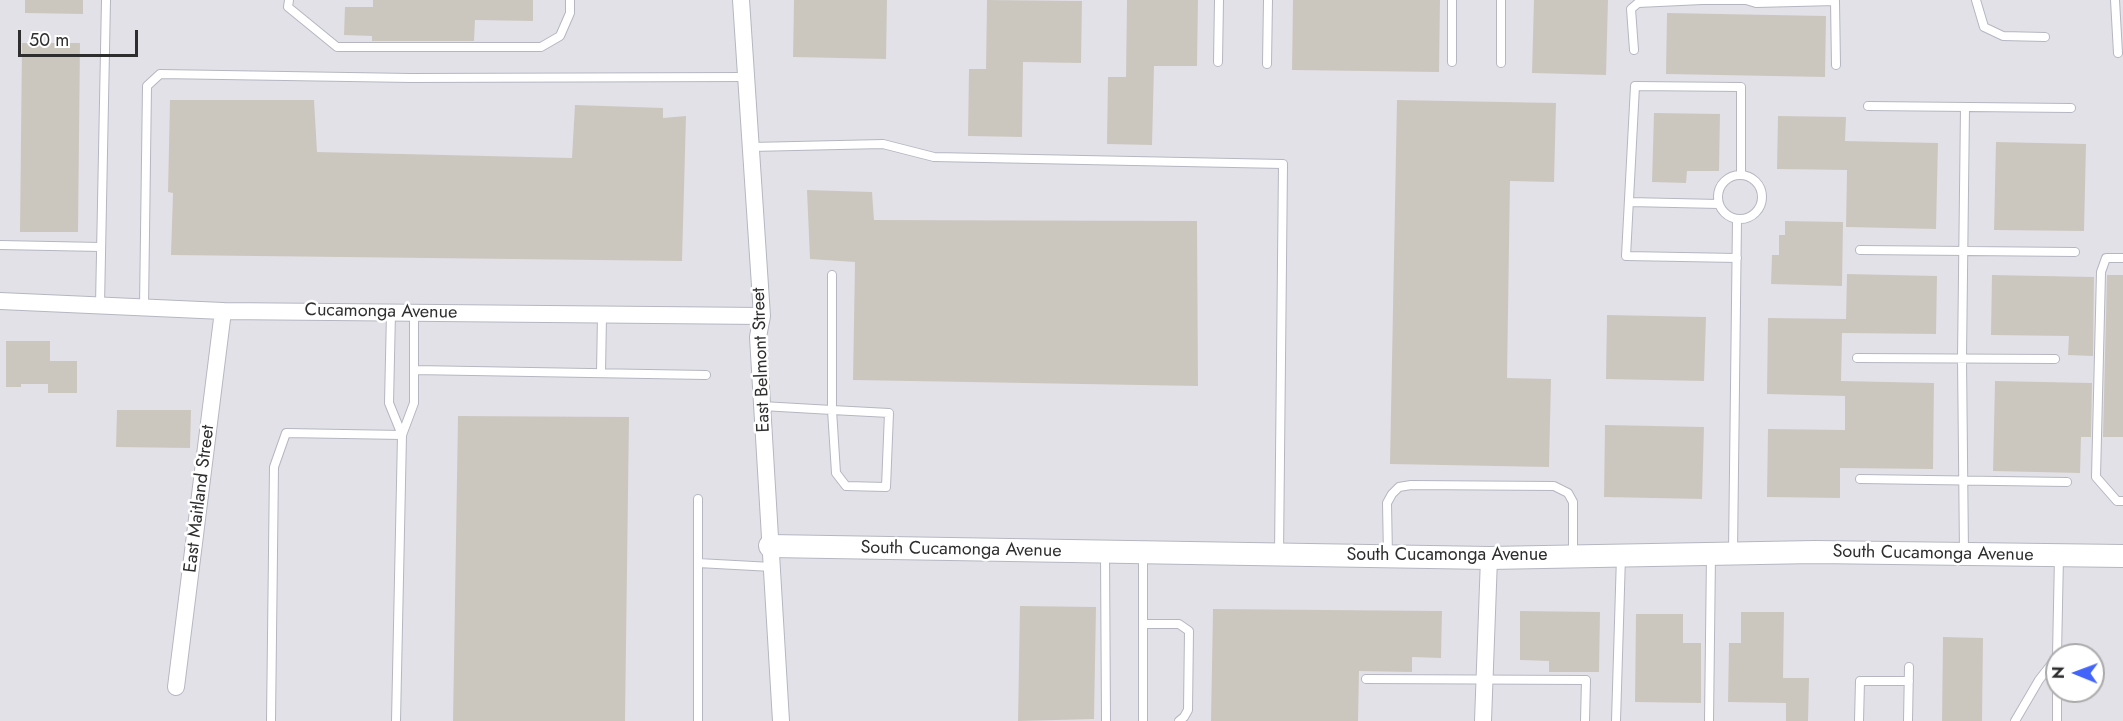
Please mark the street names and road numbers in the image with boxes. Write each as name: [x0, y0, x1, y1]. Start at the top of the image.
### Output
street label: East Belmont Street: [749, 287, 775, 433]
street label: Cucamonga Avenue: [304, 300, 458, 324]
street label: East Maitland Street: [180, 424, 220, 574]
street label: South Cucamonga Avenue: [860, 537, 1062, 563]
street label: South Cucamonga Avenue: [1832, 541, 2034, 567]
street label: South Cucamonga Avenue: [1346, 545, 1548, 567]

